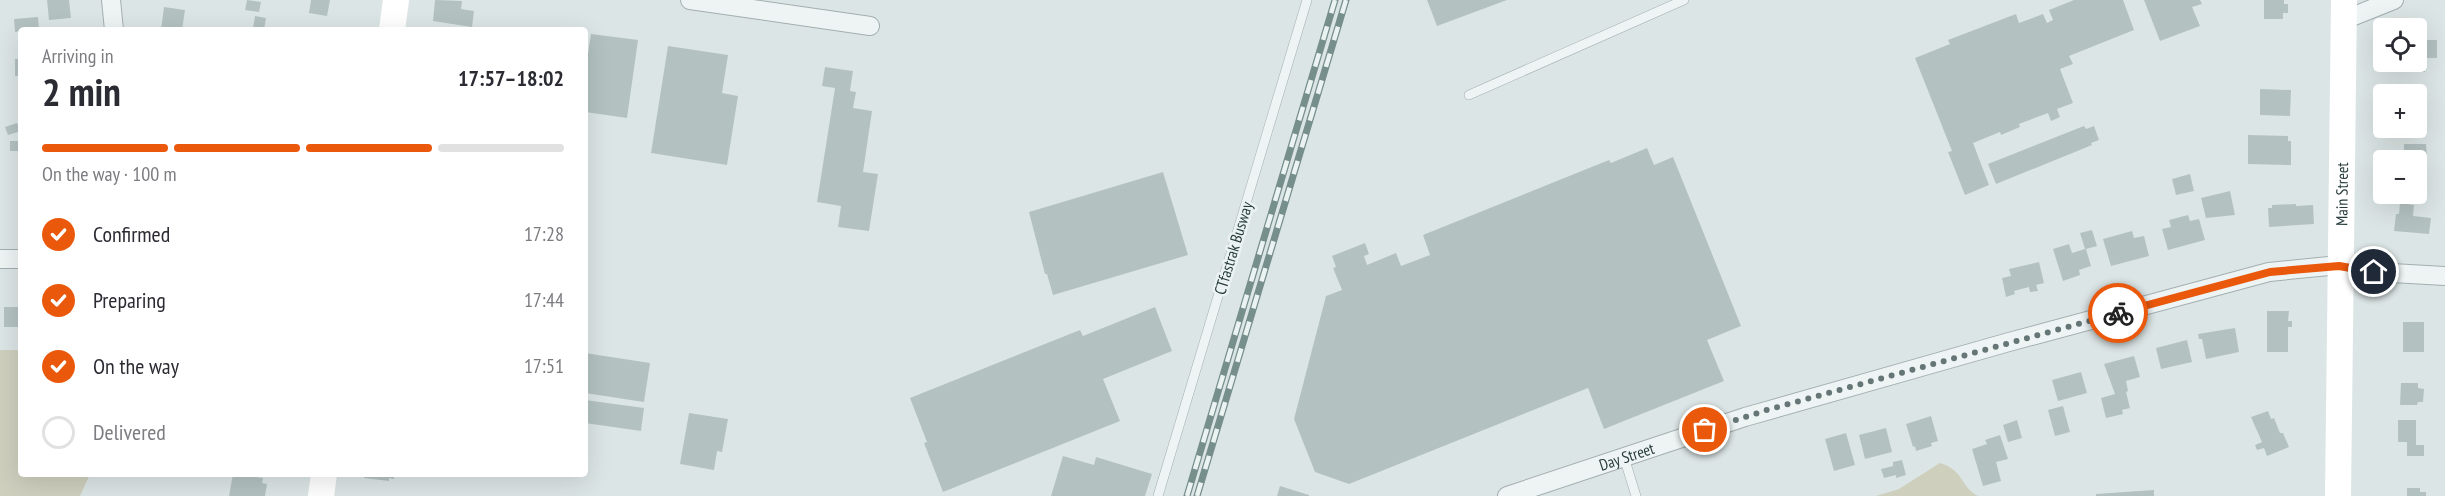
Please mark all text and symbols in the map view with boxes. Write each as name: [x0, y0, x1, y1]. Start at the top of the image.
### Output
map controls: [2373, 18, 2427, 204]
button: locate: [2373, 18, 2427, 72]
text: Arriving in: [42, 43, 114, 69]
text: 17:57–18:02: [458, 64, 564, 92]
text: 2 min: [42, 66, 121, 117]
button: +: [2373, 84, 2427, 138]
button: −: [2373, 150, 2427, 204]
text: On the way · 100 m: [42, 161, 177, 187]
street label: Main Street: [2331, 161, 2352, 226]
street label: CTfastrak Busway: [1209, 199, 1257, 297]
icon: check: [42, 218, 75, 251]
text: Confirmed: [93, 220, 170, 248]
text: 17:28: [524, 221, 564, 247]
pin: [2348, 246, 2399, 297]
icon: home: [2357, 255, 2390, 288]
courier: [2088, 283, 2148, 343]
icon: check: [42, 284, 75, 317]
text: Preparing: [93, 286, 166, 314]
text: 17:44: [524, 287, 564, 313]
icon: bike: [2102, 297, 2135, 330]
icon: check: [42, 350, 75, 383]
text: On the way: [93, 352, 179, 380]
text: 17:51: [524, 353, 564, 379]
pin: [1679, 404, 1730, 455]
icon: bag: [1688, 413, 1721, 446]
text: Delivered: [93, 418, 166, 446]
street label: Day Street: [1596, 438, 1657, 475]

